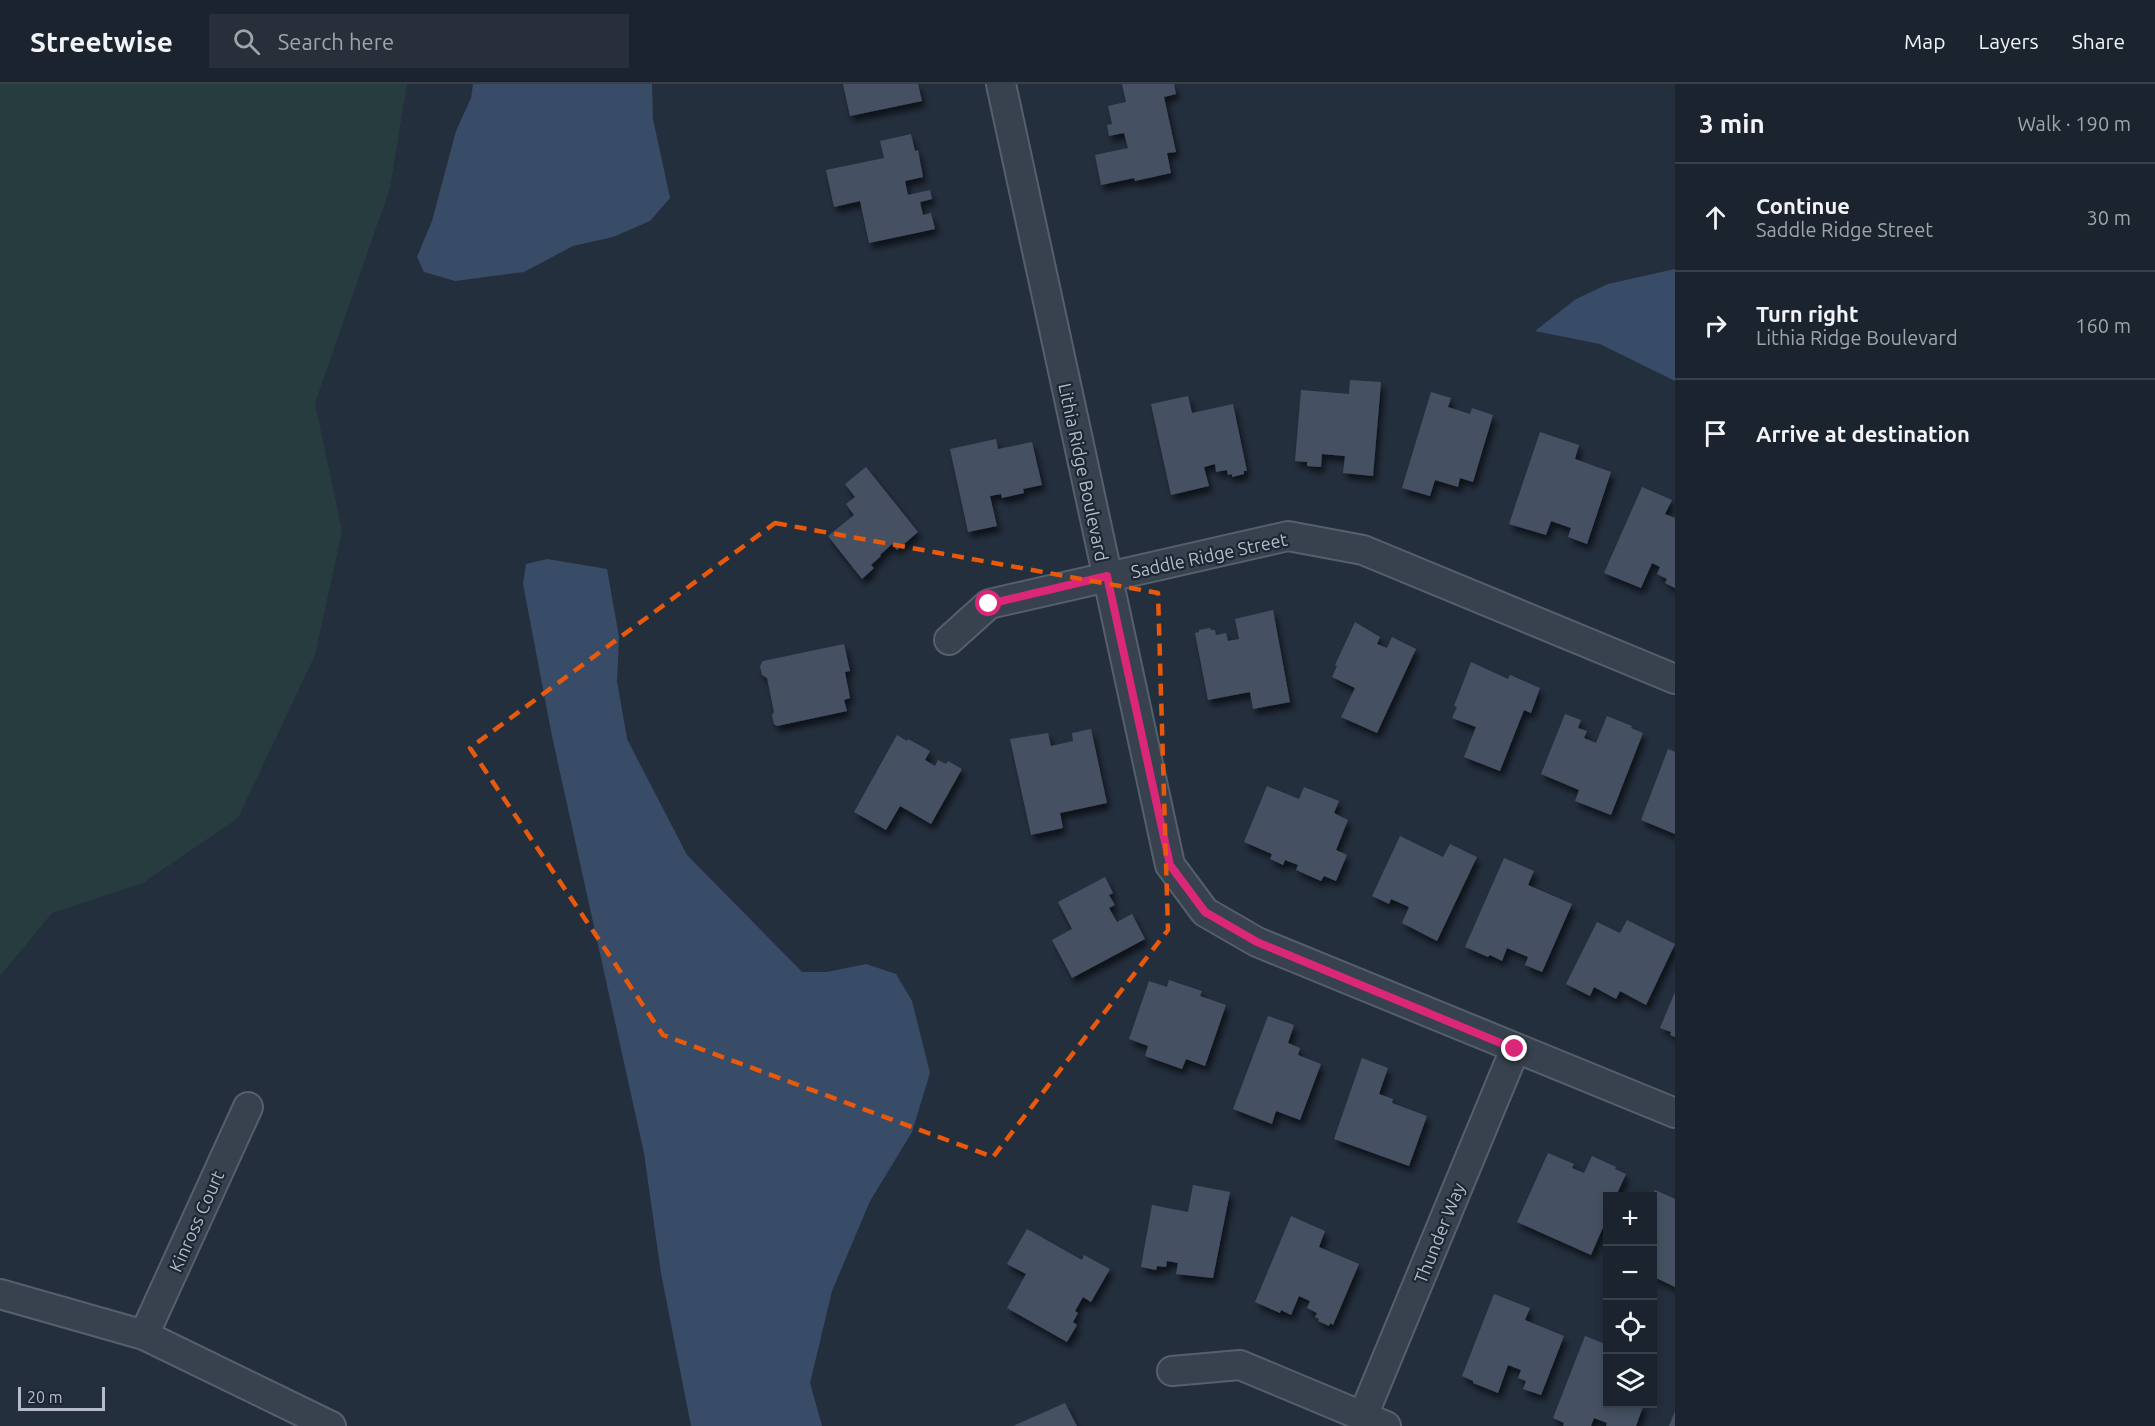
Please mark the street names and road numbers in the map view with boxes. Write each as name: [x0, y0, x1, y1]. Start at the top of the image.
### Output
street label: Lithia Ridge Boulevard: [1055, 381, 1113, 563]
street label: Saddle Ridge Street: [1129, 529, 1289, 581]
street label: Kinross Court: [165, 1167, 227, 1275]
street label: Thunder Way: [1410, 1180, 1468, 1286]

